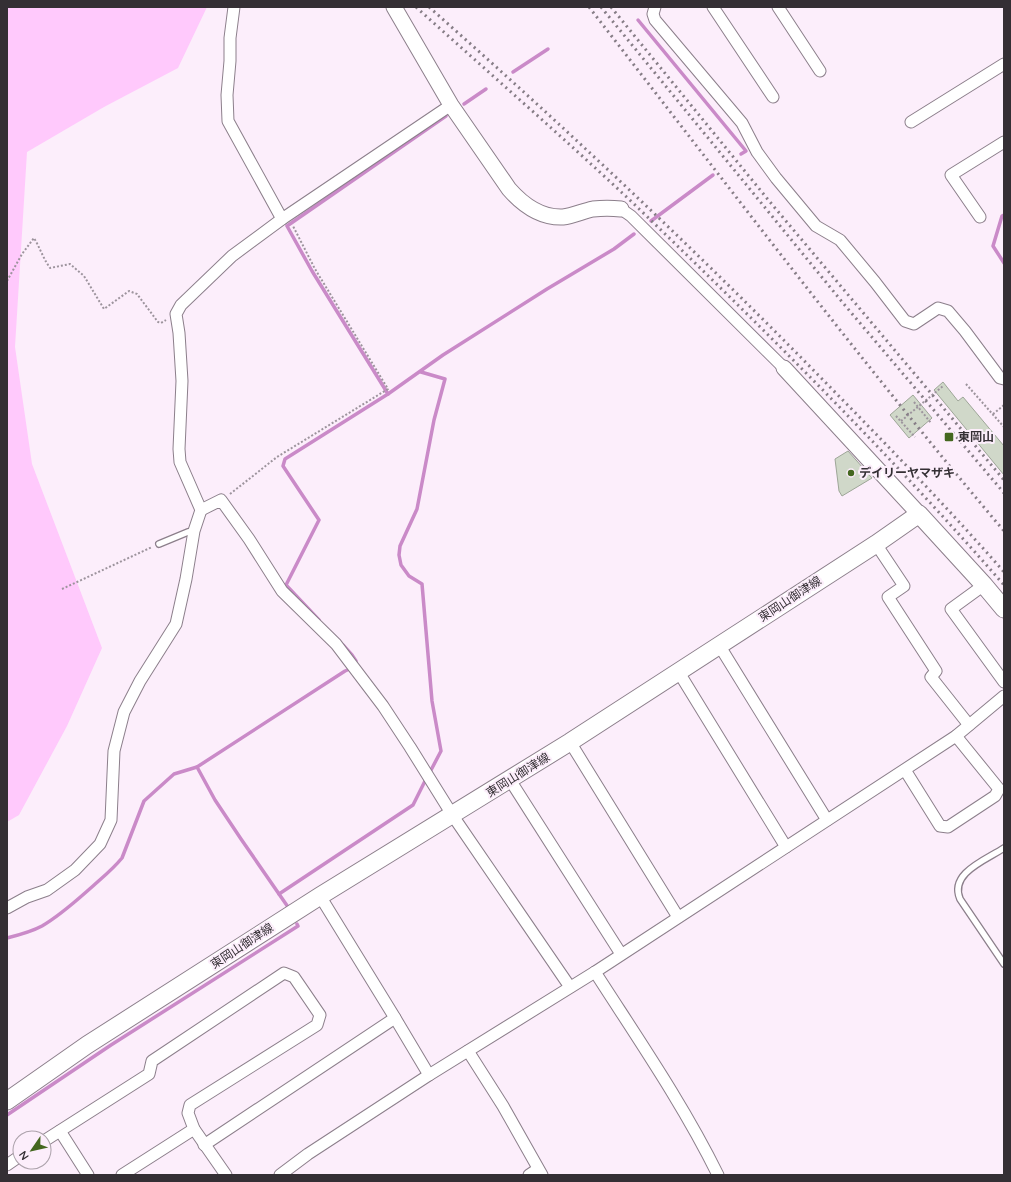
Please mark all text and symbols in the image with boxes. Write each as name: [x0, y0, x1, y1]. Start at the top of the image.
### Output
place label: 東岡山: [958, 429, 994, 444]
marker: 東岡山: [943, 431, 955, 443]
place label: デイリーヤマザキ: [859, 465, 955, 480]
marker: デイリーヤマザキ: [846, 468, 856, 478]
street label: 東岡山御津線: [755, 573, 824, 624]
street label: 東岡山御津線: [483, 749, 552, 800]
street label: 東岡山御津線: [207, 920, 276, 971]
north arrow: [12, 1130, 52, 1170]
text: N: [16, 1148, 32, 1163]

